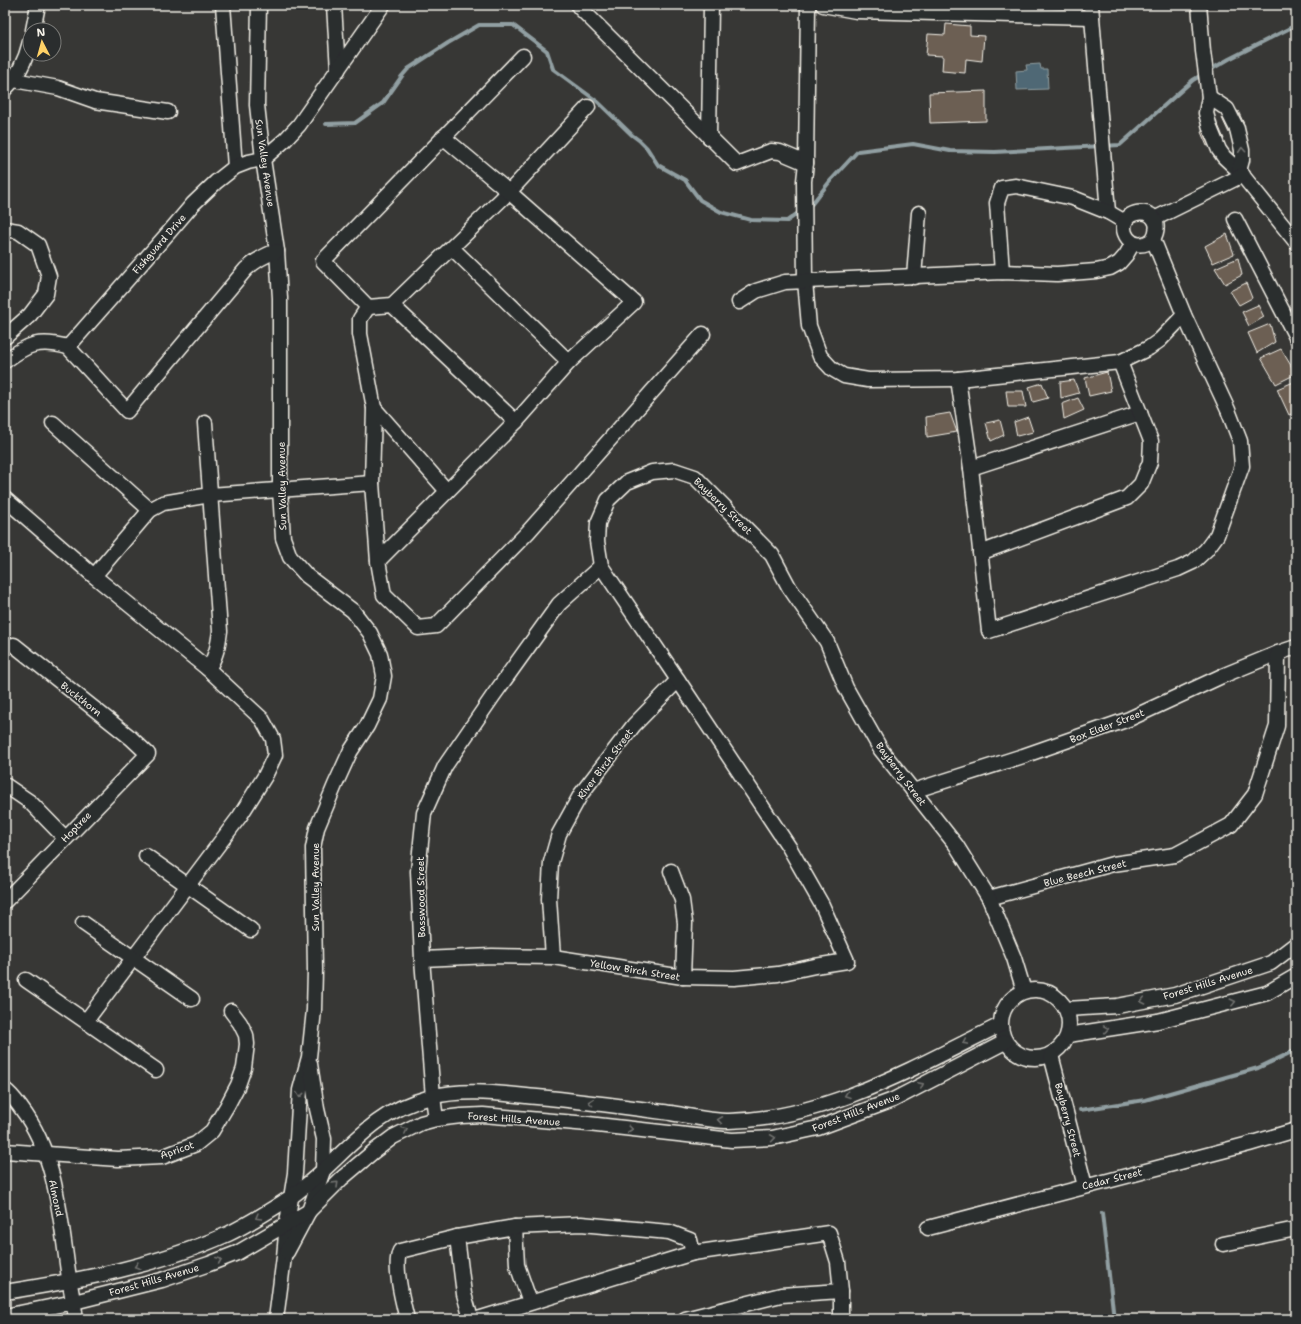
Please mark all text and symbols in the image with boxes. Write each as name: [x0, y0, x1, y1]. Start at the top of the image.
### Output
north arrow: [22, 22, 62, 62]
text: N: [36, 25, 46, 40]
street label: Sun Valley Avenue: [252, 118, 278, 208]
one-way arrow: [1237, 147, 1246, 153]
street label: Fishguard Drive: [129, 211, 189, 277]
street label: Sun Valley Avenue: [275, 441, 289, 530]
street label: Bayberry Street: [691, 475, 755, 537]
street label: Buckthorn: [58, 679, 104, 719]
street label: Box Elder Street: [1068, 706, 1146, 746]
street label: River Birch Street: [574, 726, 636, 802]
street label: Bayberry Street: [873, 740, 929, 808]
street label: Hoptree: [58, 808, 94, 845]
street label: Sun Valley Avenue: [309, 842, 322, 931]
street label: Basswood Street: [414, 856, 428, 938]
street label: Blue Beech Street: [1042, 856, 1128, 890]
street label: Yellow Birch Street: [589, 956, 681, 984]
street label: Forest Hills Avenue: [1162, 963, 1255, 1003]
one-way arrow: [1140, 997, 1146, 1005]
one-way arrow: [1230, 998, 1237, 1006]
one-way arrow: [1103, 1025, 1110, 1034]
one-way arrow: [962, 1037, 969, 1045]
street label: Bayberry Street: [1052, 1081, 1084, 1159]
one-way arrow: [917, 1082, 925, 1090]
street label: Forest Hills Avenue: [810, 1089, 902, 1135]
one-way arrow: [843, 1091, 850, 1099]
one-way arrow: [296, 1092, 305, 1098]
one-way arrow: [588, 1098, 594, 1107]
street label: Forest Hills Avenue: [467, 1109, 561, 1129]
one-way arrow: [717, 1116, 723, 1125]
one-way arrow: [627, 1124, 633, 1133]
one-way arrow: [401, 1128, 408, 1135]
one-way arrow: [770, 1134, 776, 1143]
street label: Apricot: [158, 1138, 196, 1162]
street label: Cedar Street: [1081, 1165, 1143, 1193]
street label: Almond: [46, 1178, 66, 1218]
one-way arrow: [331, 1181, 339, 1189]
one-way arrow: [255, 1213, 262, 1220]
one-way arrow: [215, 1257, 222, 1265]
street label: Forest Hills Avenue: [108, 1261, 201, 1299]
one-way arrow: [134, 1261, 141, 1270]

